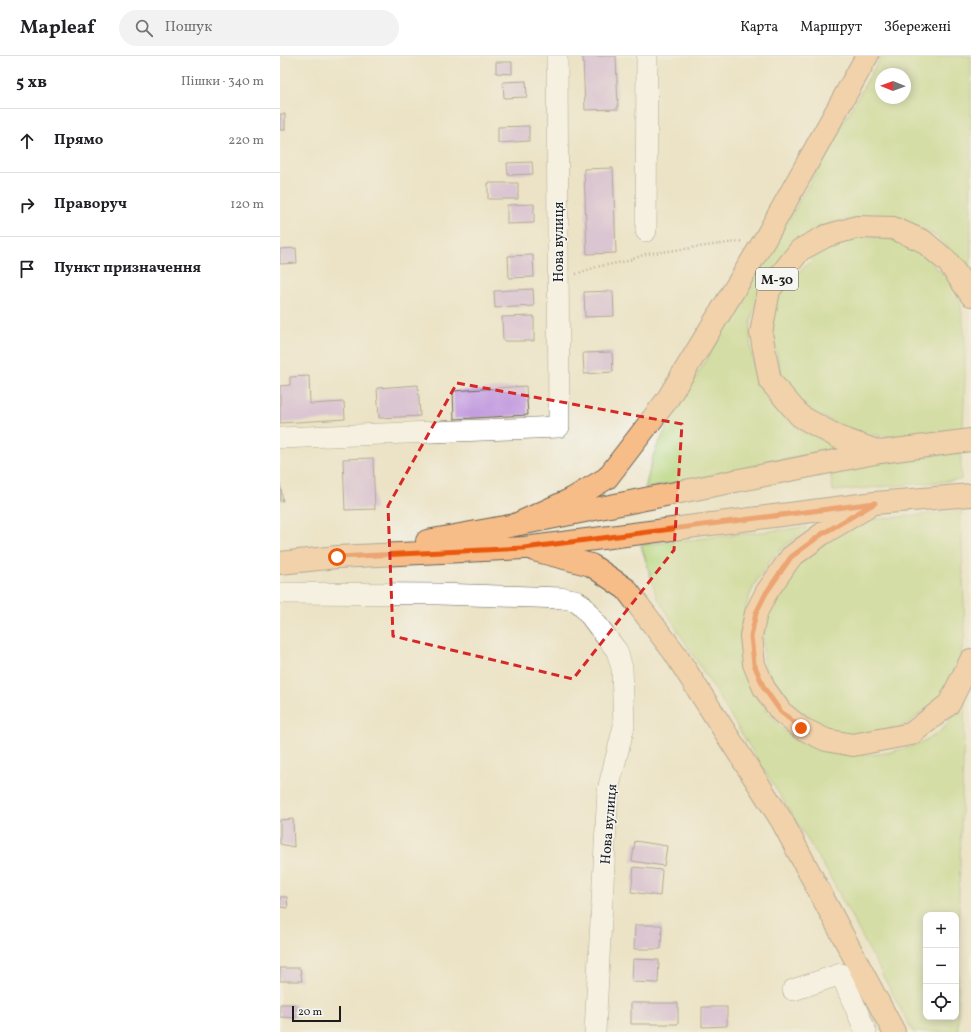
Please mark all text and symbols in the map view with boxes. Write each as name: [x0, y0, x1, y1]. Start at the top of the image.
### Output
search box: [119, 10, 399, 46]
text: Mapleaf: [20, 15, 95, 41]
icon: search: [133, 17, 155, 39]
text: Пошук: [165, 17, 212, 38]
text: Карта: [740, 18, 778, 37]
text: Маршрут: [800, 18, 862, 37]
text: Збережені: [884, 18, 951, 37]
north arrow: [875, 68, 911, 104]
text: 5 хв: [16, 71, 47, 94]
text: Пішки · 340 m: [181, 73, 264, 91]
icon: ahead: [16, 130, 38, 152]
text: Прямо: [54, 130, 103, 151]
text: 220 m: [228, 132, 264, 150]
icon: right: [16, 194, 38, 216]
text: Праворуч: [54, 194, 127, 215]
text: 120 m: [230, 196, 264, 214]
street label: Нова вулиця: [550, 202, 569, 282]
icon: arrive: [16, 258, 38, 280]
text: Пункт призначення: [54, 258, 201, 279]
road number: М-30: [756, 268, 798, 290]
route start: [328, 548, 346, 566]
route end: [792, 719, 810, 737]
street label: Нова вулиця: [597, 783, 622, 865]
map controls: [923, 912, 959, 1020]
button: +: [923, 912, 959, 948]
button: −: [923, 948, 959, 984]
button: locate: [923, 984, 959, 1020]
scale bar: [292, 1004, 341, 1023]
text: 20 m: [298, 1005, 322, 1020]

